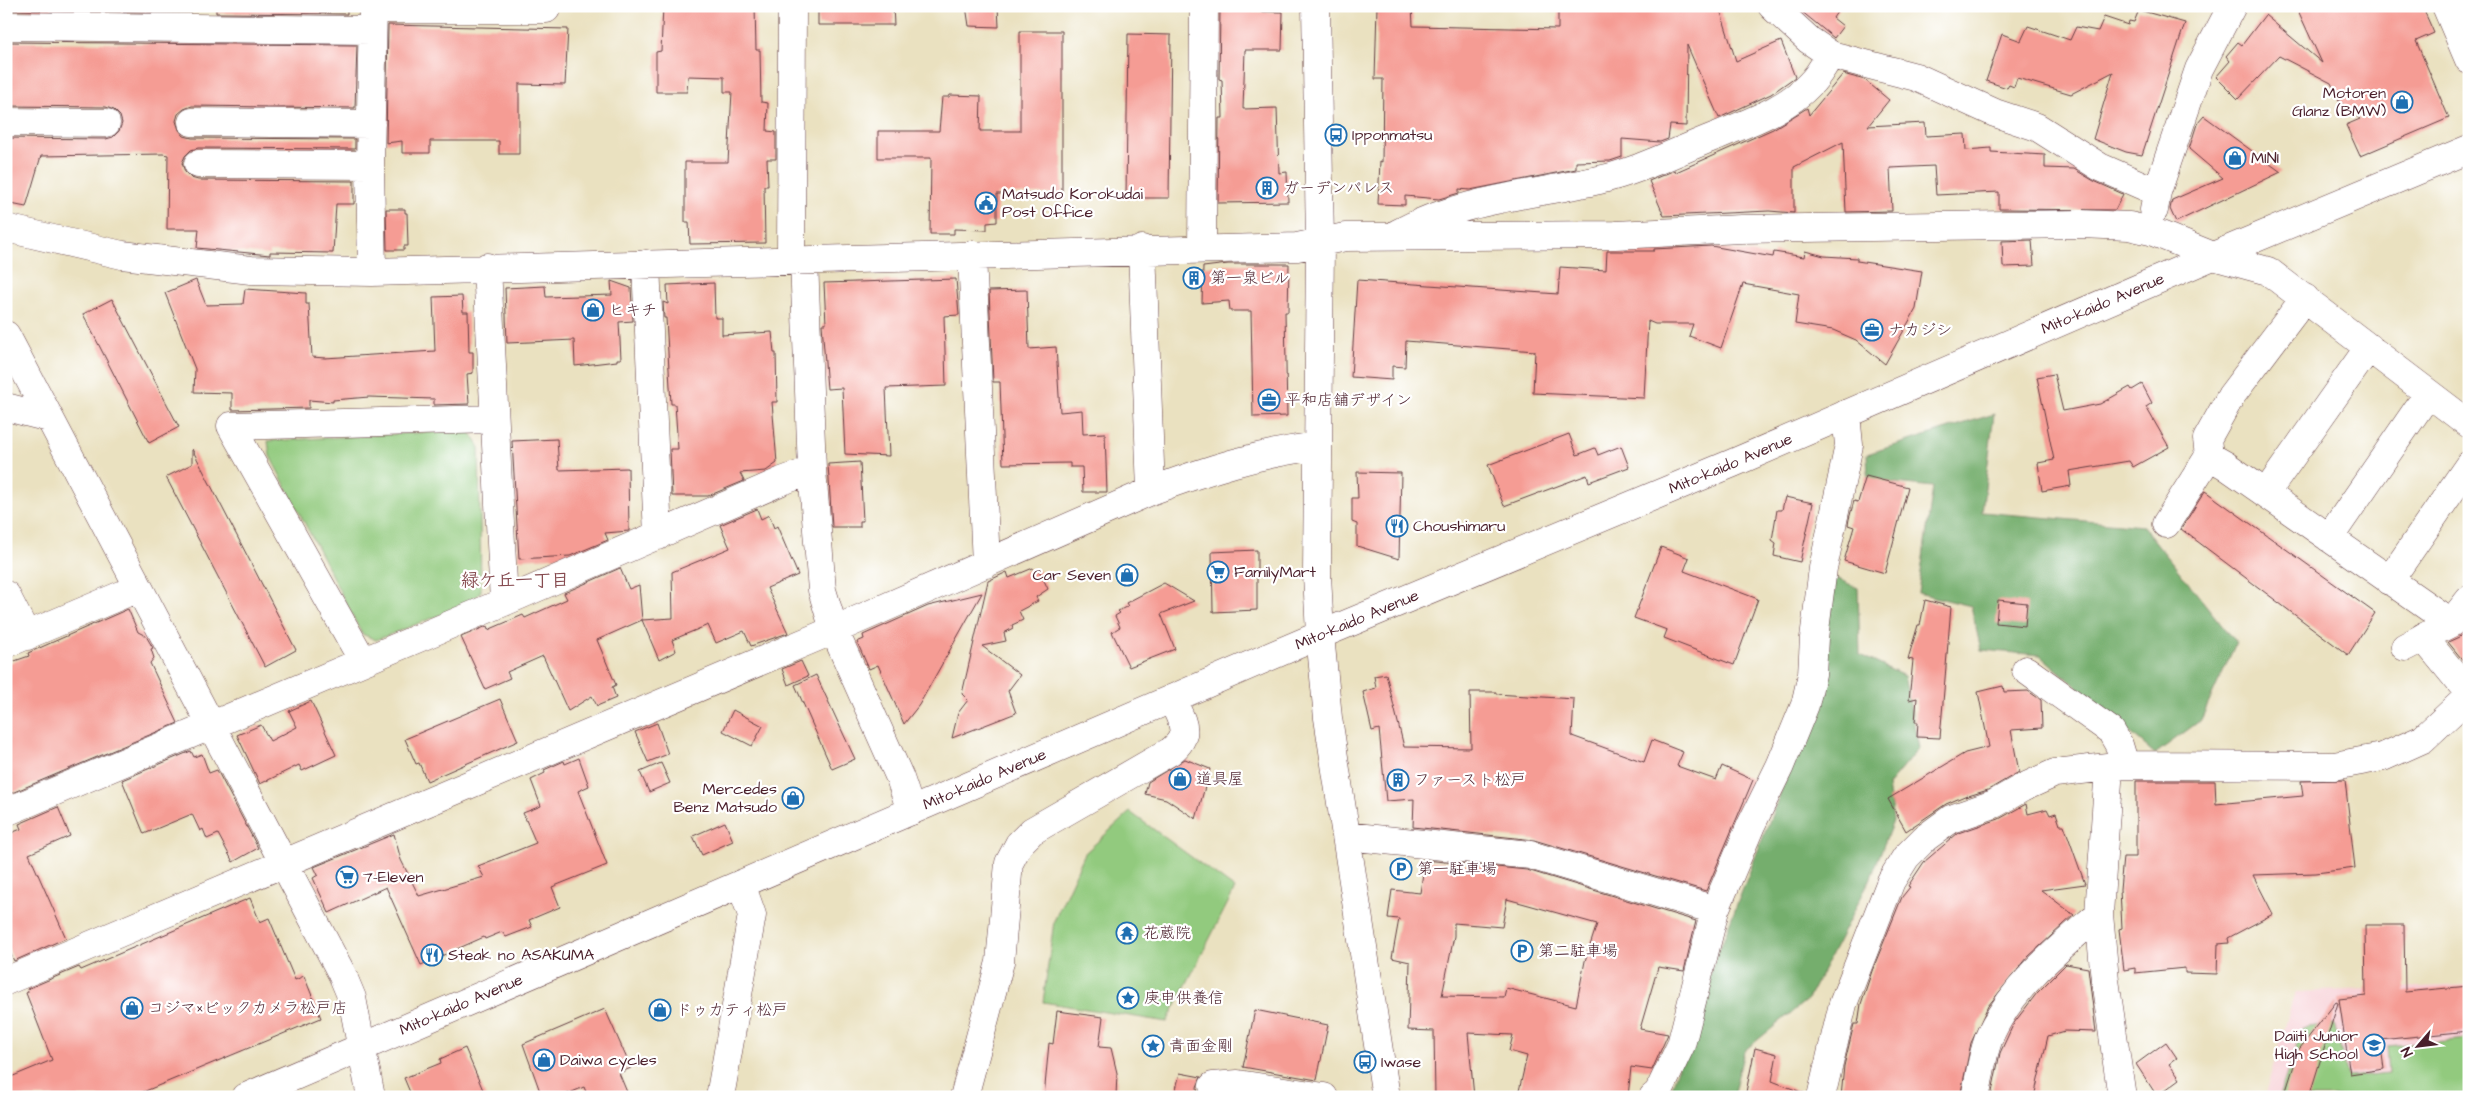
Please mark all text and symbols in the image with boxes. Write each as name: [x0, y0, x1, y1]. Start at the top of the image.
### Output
place label: Motoren Glanz (BMW): [2292, 82, 2386, 122]
shop icon: Motoren Glanz (BMW): [2390, 90, 2414, 114]
bus stop icon: Ipponmatsu: [1324, 123, 1348, 147]
place label: Ipponmatsu: [1352, 124, 1432, 146]
shop icon: MINI: [2223, 146, 2247, 170]
place label: MINI: [2251, 147, 2279, 169]
building icon: ガーデンパレス: [1255, 176, 1279, 200]
place label: ガーデンパレス: [1283, 177, 1394, 199]
place label: Matsudo Korokudai Post Office: [1002, 183, 1143, 223]
public building icon: Matsudo Korokudai Post Office: [974, 191, 998, 215]
building icon: 第一泉ビル: [1182, 266, 1206, 290]
place label: 第一泉ビル: [1210, 267, 1290, 289]
street label: Mito-kaido Avenue: [2038, 267, 2168, 340]
shop icon: ヒキチ: [581, 298, 605, 322]
place label: ヒキチ: [609, 299, 657, 321]
office icon: ナカジシ: [1860, 318, 1884, 342]
place label: ナカジシ: [1888, 319, 1952, 341]
office icon: 平和店舗デザイン: [1257, 388, 1281, 412]
place label: 平和店舗デザイン: [1285, 389, 1412, 411]
street label: Mito-kaido Avenue: [1665, 428, 1796, 500]
restaurant icon: Choushimaru: [1385, 514, 1409, 538]
place label: Choushimaru: [1413, 515, 1505, 537]
supermarket icon: FamilyMart: [1206, 560, 1230, 584]
place label: FamilyMart: [1234, 561, 1317, 584]
shop icon: Car Seven: [1115, 563, 1139, 587]
place label: Car Seven: [1032, 564, 1111, 586]
district label: 緑ケ丘一丁目: [461, 568, 569, 593]
street label: Mito-kaido Avenue: [1292, 584, 1422, 655]
street label: Mito-kaido Avenue: [920, 743, 1050, 815]
shop icon: 道具屋: [1168, 767, 1192, 791]
place label: 道具屋: [1196, 768, 1244, 790]
building icon: ファースト松戸: [1386, 768, 1410, 792]
place label: ファースト松戸: [1414, 769, 1526, 791]
place label: Mercedes Benz Matsudo: [673, 778, 777, 818]
shop icon: Mercedes Benz Matsudo: [781, 786, 805, 810]
parking icon: 第一駐車場: [1389, 857, 1413, 881]
place label: 第一駐車場: [1417, 858, 1497, 880]
supermarket icon: 7-Eleven: [335, 865, 359, 889]
place label: 7-Eleven: [363, 866, 423, 888]
temple icon: 花蔵院: [1115, 921, 1139, 945]
place label: 花蔵院: [1143, 922, 1191, 944]
parking icon: 第二駐車場: [1510, 939, 1534, 963]
place label: 第二駐車場: [1538, 940, 1618, 962]
restaurant icon: Steak no ASAKUMA: [420, 943, 444, 967]
place label: Steak no ASAKUMA: [448, 944, 594, 966]
street label: Mito-kaido Avenue: [396, 968, 526, 1041]
place icon: 庚申供養信: [1116, 986, 1140, 1010]
place label: 庚申供養信: [1144, 987, 1224, 1009]
shop icon: コジマ×ビックカメラ松戸店: [120, 996, 144, 1020]
place label: コジマ×ビックカメラ松戸店: [148, 997, 348, 1019]
shop icon: ドゥカティ松戸: [648, 998, 672, 1022]
place label: ドゥカティ松戸: [676, 999, 788, 1021]
north arrow: [2392, 1020, 2442, 1070]
place label: Daiiti Junior High School: [2274, 1025, 2358, 1066]
school or university icon: Daiiti Junior High School: [2362, 1033, 2386, 1057]
place icon: 青面金剛: [1141, 1034, 1165, 1058]
place label: 青面金剛: [1169, 1035, 1233, 1057]
text: N: [2396, 1043, 2418, 1060]
shop icon: Daiwa cycles: [532, 1048, 556, 1072]
place label: Daiwa cycles: [560, 1049, 657, 1072]
bus stop icon: Iwase: [1353, 1050, 1377, 1074]
place label: Iwase: [1381, 1051, 1422, 1073]

